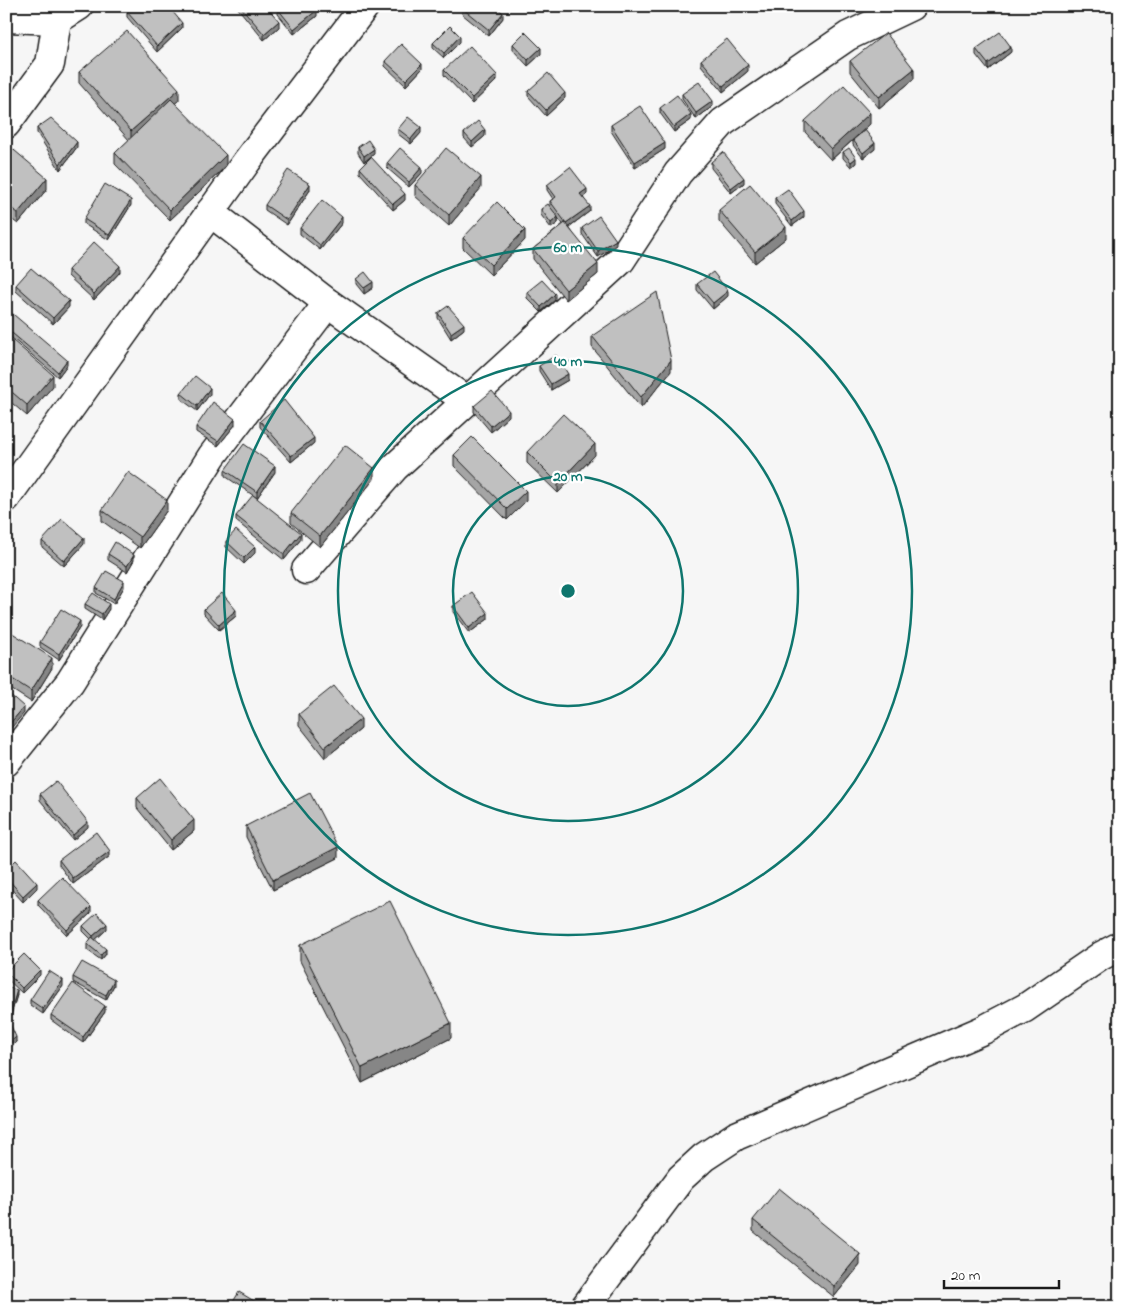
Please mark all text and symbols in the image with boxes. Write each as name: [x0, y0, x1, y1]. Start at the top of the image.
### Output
text: 60 m: [553, 237, 583, 259]
text: 40 m: [553, 351, 582, 373]
text: 20 m: [552, 466, 583, 488]
centre of rings: [559, 582, 577, 600]
scale bar: [944, 1258, 1058, 1290]
text: 20 m: [951, 1265, 981, 1287]

